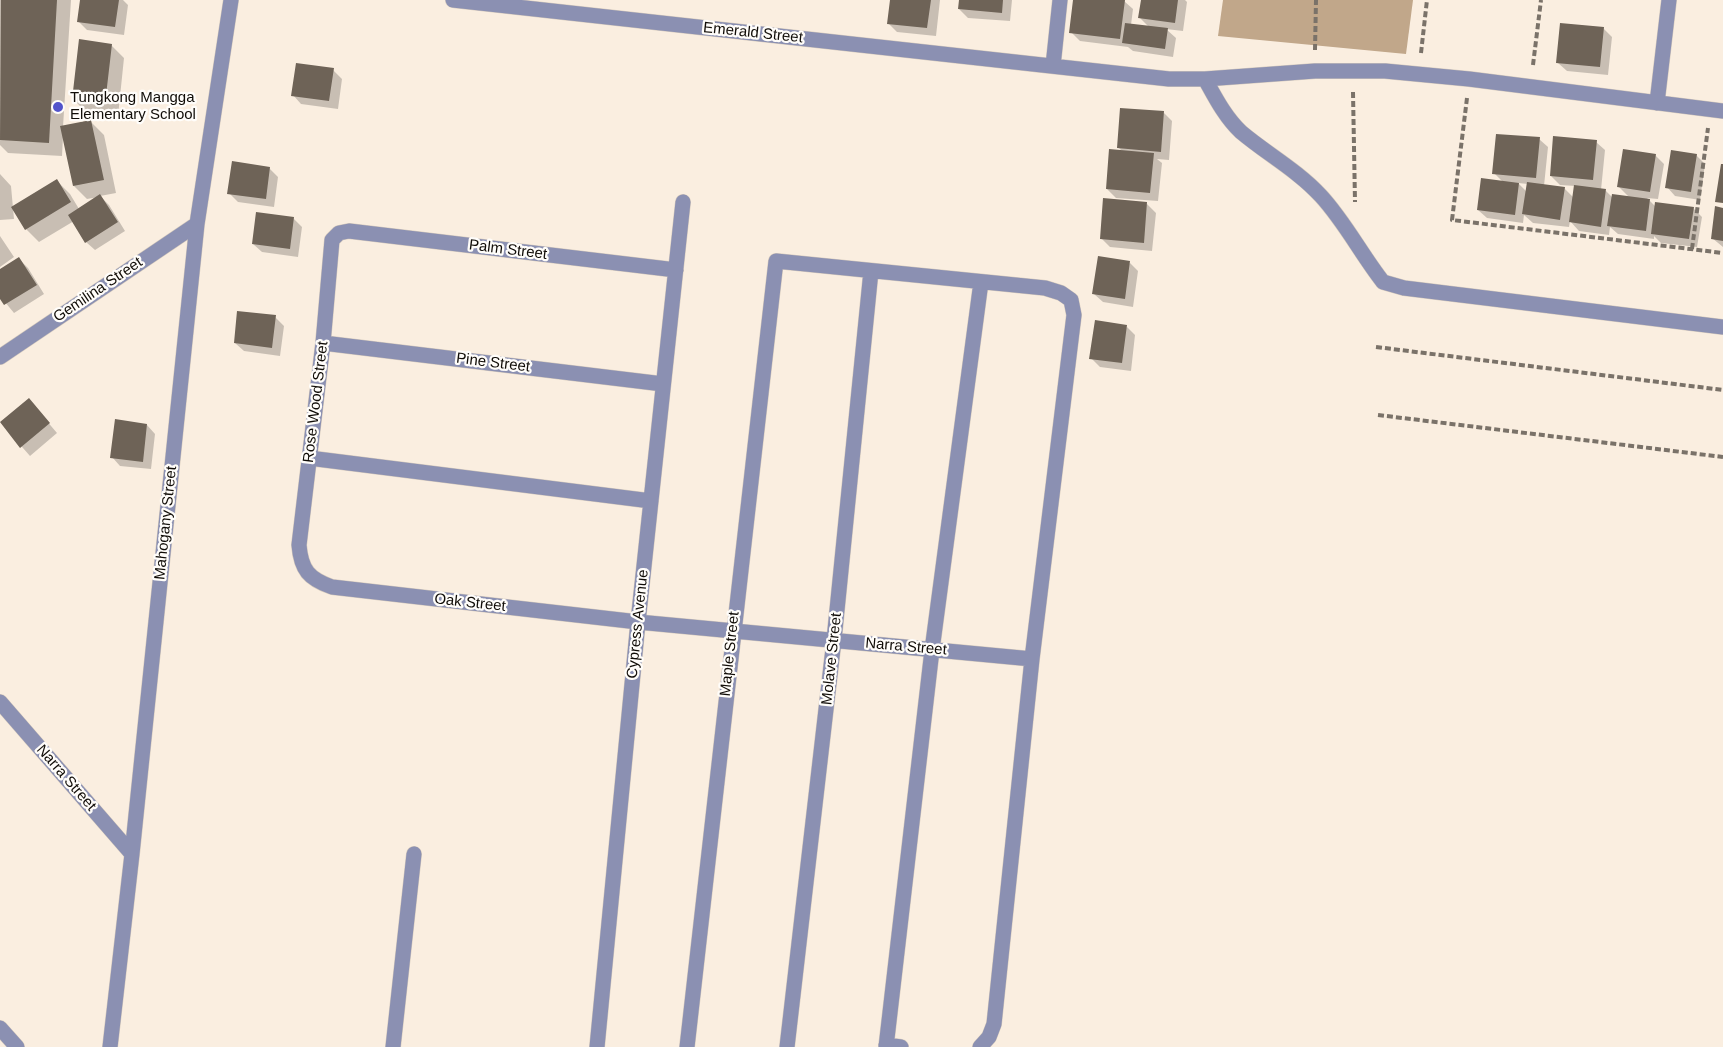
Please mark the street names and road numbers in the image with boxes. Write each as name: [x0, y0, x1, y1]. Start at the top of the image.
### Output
street label: Emerald Street: [702, 19, 804, 47]
street label: Palm Street: [468, 236, 548, 264]
street label: Gemilina Street: [50, 254, 146, 326]
street label: Rose Wood Street: [300, 340, 332, 464]
street label: Pine Street: [455, 350, 531, 376]
street label: Mahogany Street: [151, 465, 181, 581]
street label: Cypress Avenue: [623, 568, 653, 680]
street label: Oak Street: [433, 590, 507, 616]
street label: Maple Street: [717, 611, 743, 697]
street label: Molave Street: [818, 612, 846, 706]
street label: Narra Street: [865, 634, 947, 660]
street label: Narra Street: [32, 741, 100, 815]

